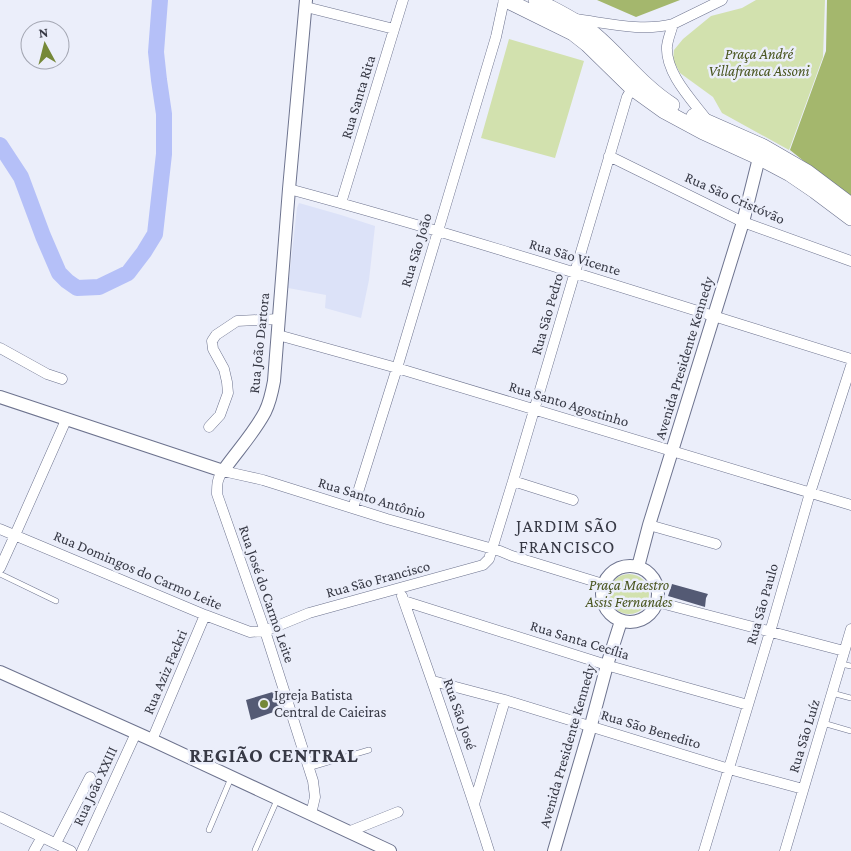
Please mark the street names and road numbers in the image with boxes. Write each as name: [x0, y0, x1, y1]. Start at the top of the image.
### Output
street label: Rua Santa Rita: [338, 53, 378, 141]
street label: Rua São Cristóvão: [683, 169, 787, 227]
street label: Rua São João: [397, 211, 436, 289]
street label: Rua São Vicente: [527, 236, 623, 279]
street label: Rua São Pedro: [528, 271, 566, 357]
street label: Avenida Presidente Kennedy: [652, 275, 717, 442]
street label: Rua João Dartora: [246, 292, 273, 394]
street label: Rua Santo Agostinho: [507, 378, 631, 431]
street label: Rua Santo Antônio: [316, 474, 428, 522]
street label: Rua José do Carmo Leite: [235, 523, 298, 665]
street label: Rua Domingos do Carmo Leite: [51, 527, 225, 614]
street label: Rua São Francisco: [324, 557, 432, 601]
street label: Rua São Paulo: [743, 562, 781, 646]
street label: Rua Santa Cecília: [528, 617, 632, 663]
street label: Rua Aziz Fackri: [140, 627, 190, 717]
street label: Avenida Presidente Kennedy: [536, 662, 599, 830]
street label: Rua São José: [439, 676, 480, 752]
street label: Rua São Luíz: [785, 697, 823, 775]
street label: Rua São Benedito: [599, 706, 703, 752]
street label: Rua João XXIII: [70, 744, 121, 829]

